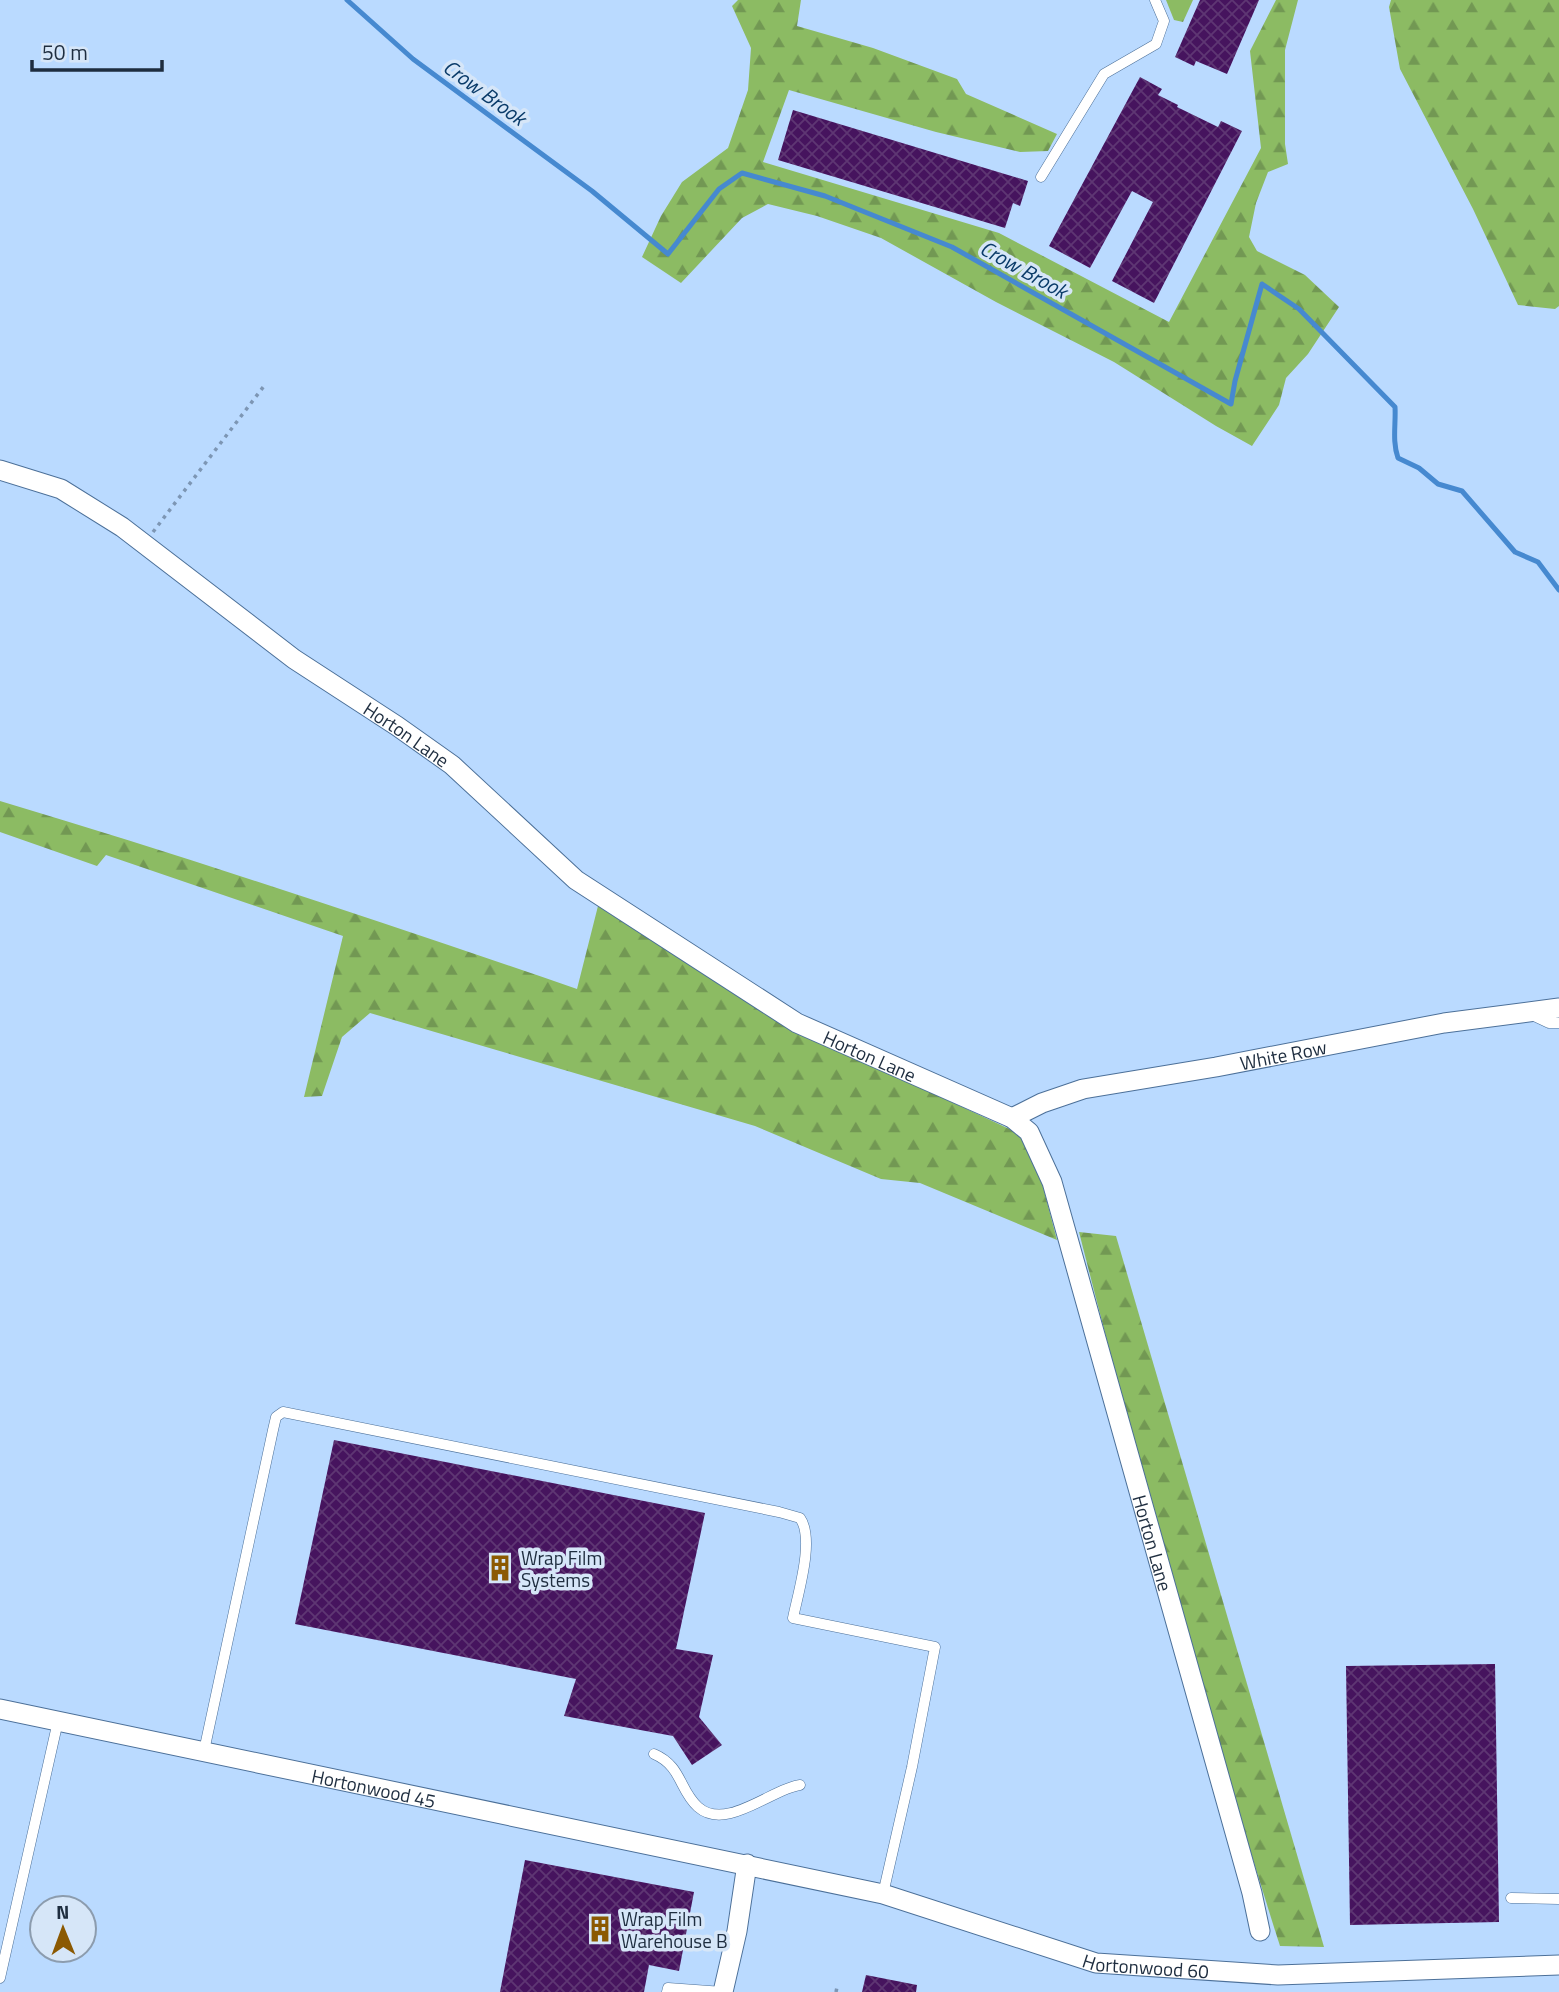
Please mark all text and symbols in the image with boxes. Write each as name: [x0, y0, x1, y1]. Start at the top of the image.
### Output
scale bar: [32, 28, 161, 72]
text: 50 m: [42, 36, 88, 68]
water label: Crow Brook: [437, 51, 535, 135]
water label: Crow Brook: [974, 232, 1076, 307]
street label: Horton Lane: [358, 694, 456, 774]
street label: Horton Lane: [819, 1022, 921, 1088]
street label: White Row: [1237, 1032, 1329, 1077]
street label: Horton Lane: [1126, 1491, 1181, 1594]
place label: Wrap Film Systems: [521, 1543, 602, 1594]
building icon: Wrap Film Systems: [485, 1553, 515, 1583]
street label: Hortonwood 45: [309, 1760, 439, 1814]
north arrow: [28, 1894, 98, 1964]
text: N: [56, 1897, 70, 1926]
place label: Wrap Film Warehouse B: [621, 1904, 728, 1955]
building icon: Wrap Film Warehouse B: [585, 1914, 615, 1944]
street label: Hortonwood 60: [1079, 1945, 1210, 1985]

